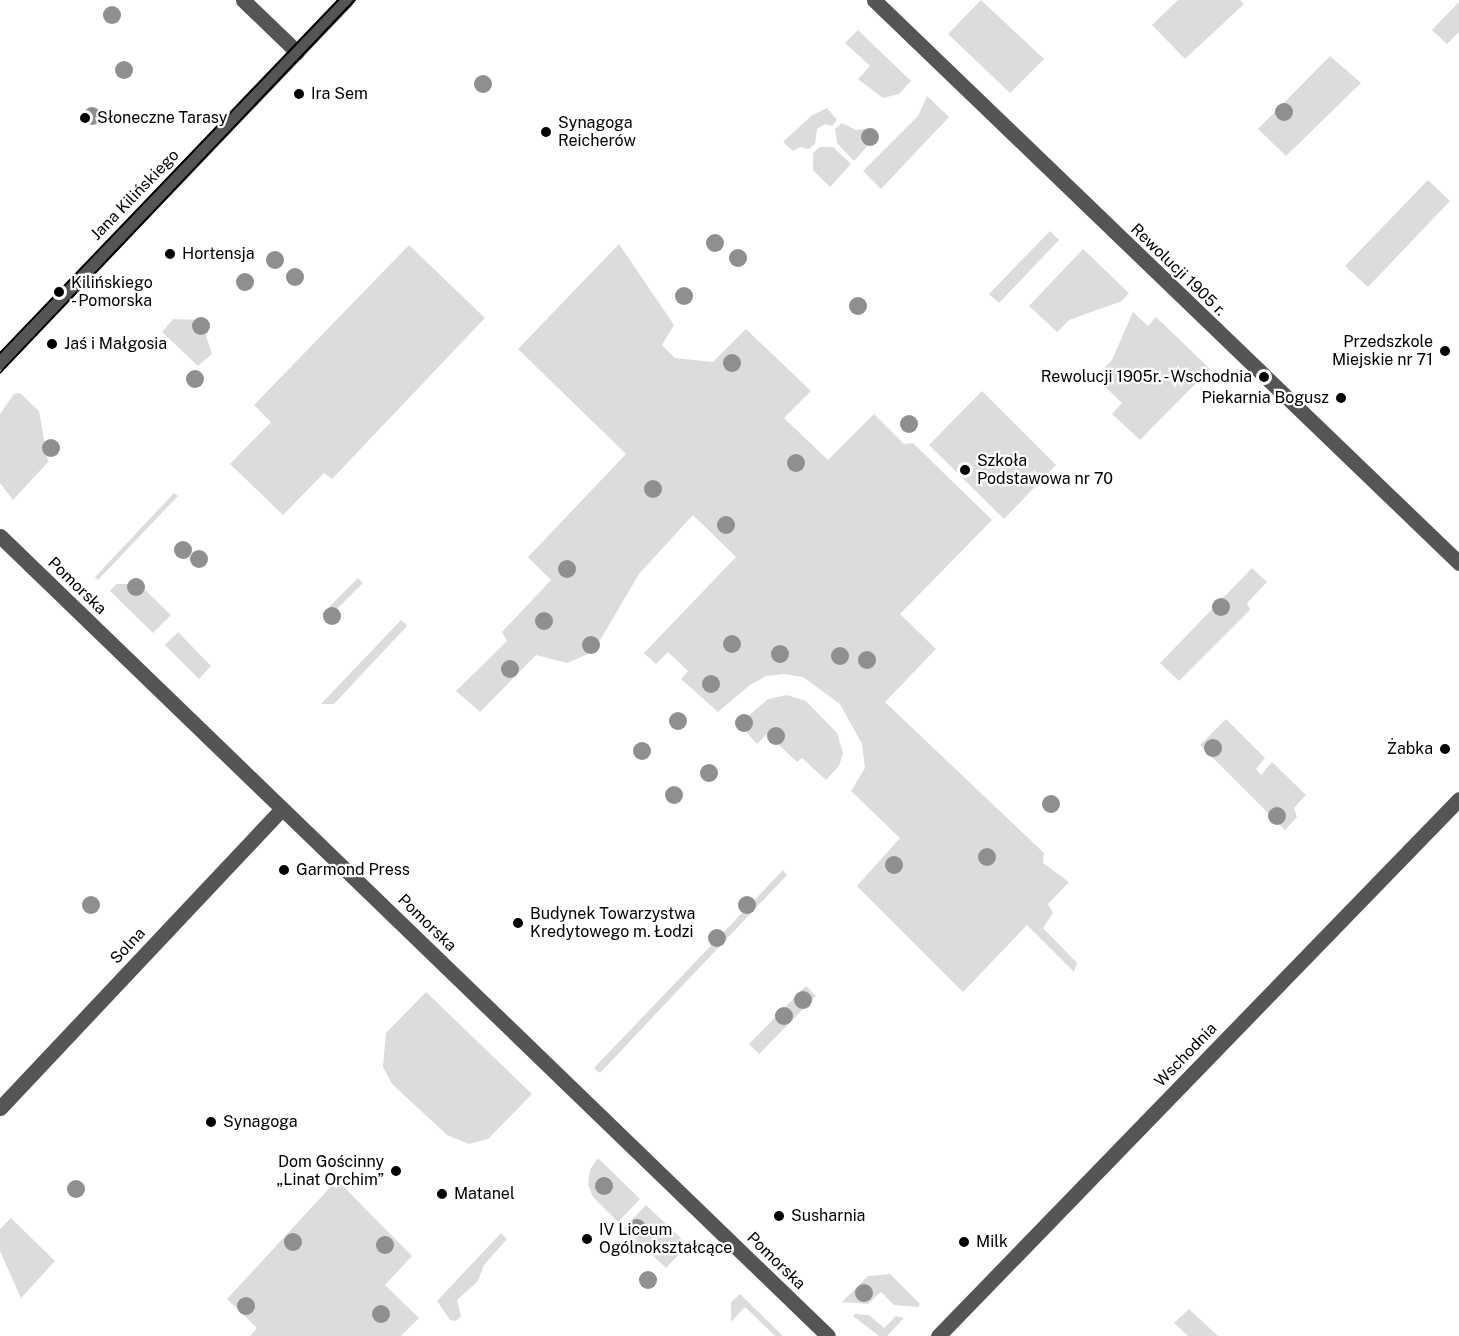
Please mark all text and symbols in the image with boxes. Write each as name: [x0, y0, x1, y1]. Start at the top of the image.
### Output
place label: Ira Sem: [311, 84, 368, 104]
marker: Ira Sem: [292, 87, 306, 101]
place label: Słoneczne Tarasy: [97, 108, 227, 128]
marker: Słoneczne Tarasy: [78, 111, 92, 125]
place label: Synagoga Reicherów: [558, 113, 636, 151]
marker: Synagoga Reicherów: [539, 125, 553, 139]
street label: Jana Kilińskiego: [87, 146, 183, 244]
street label: Rewolucji 1905 r.: [1127, 220, 1229, 320]
place label: Hortensja: [182, 244, 255, 264]
marker: Hortensja: [163, 247, 177, 261]
place label: Kilińskiego - Pomorska: [71, 273, 155, 311]
marker: Kilińskiego - Pomorska: [52, 285, 66, 299]
place label: Przedszkole Miejskie nr 71: [1332, 332, 1433, 370]
place label: Jaś i Małgosia: [64, 334, 167, 354]
marker: Jaś i Małgosia: [45, 337, 59, 351]
marker: Przedszkole Miejskie nr 71: [1438, 344, 1452, 358]
place label: Rewolucji 1905r. - Wschodnia: [1036, 367, 1252, 387]
marker: Rewolucji 1905r. - Wschodnia: [1257, 370, 1271, 384]
place label: Piekarnia Bogusz: [1201, 388, 1329, 408]
marker: Piekarnia Bogusz: [1334, 391, 1348, 405]
place label: Szkoła Podstawowa nr 70: [977, 451, 1113, 489]
marker: Szkoła Podstawowa nr 70: [958, 463, 972, 477]
street label: Pomorska: [44, 553, 110, 619]
place label: Żabka: [1387, 739, 1433, 759]
marker: Żabka: [1438, 742, 1452, 756]
place label: Garmond Press: [296, 860, 410, 880]
marker: Garmond Press: [277, 863, 291, 877]
street label: Pomorska: [394, 890, 460, 956]
place label: Budynek Towarzystwa Kredytowego m. Łodzi: [530, 904, 695, 942]
marker: Budynek Towarzystwa Kredytowego m. Łodzi: [511, 916, 525, 930]
street label: Solna: [106, 924, 150, 968]
street label: Wschodnia: [1151, 1019, 1221, 1091]
place label: Synagoga: [223, 1112, 298, 1132]
marker: Synagoga: [204, 1115, 218, 1129]
place label: Dom Gościnny „Linat Orchim”: [276, 1152, 384, 1190]
marker: Dom Gościnny „Linat Orchim”: [389, 1164, 403, 1178]
place label: Matanel: [454, 1184, 515, 1204]
marker: Matanel: [435, 1187, 449, 1201]
place label: Susharnia: [791, 1206, 865, 1226]
marker: Susharnia: [772, 1209, 786, 1223]
place label: IV Liceum Ogólnokształcące: [599, 1220, 732, 1258]
street label: Pomorska: [743, 1228, 809, 1294]
marker: IV Liceum Ogólnokształcące: [580, 1232, 594, 1246]
place label: Milk: [976, 1232, 1008, 1252]
marker: Milk: [957, 1235, 971, 1249]

